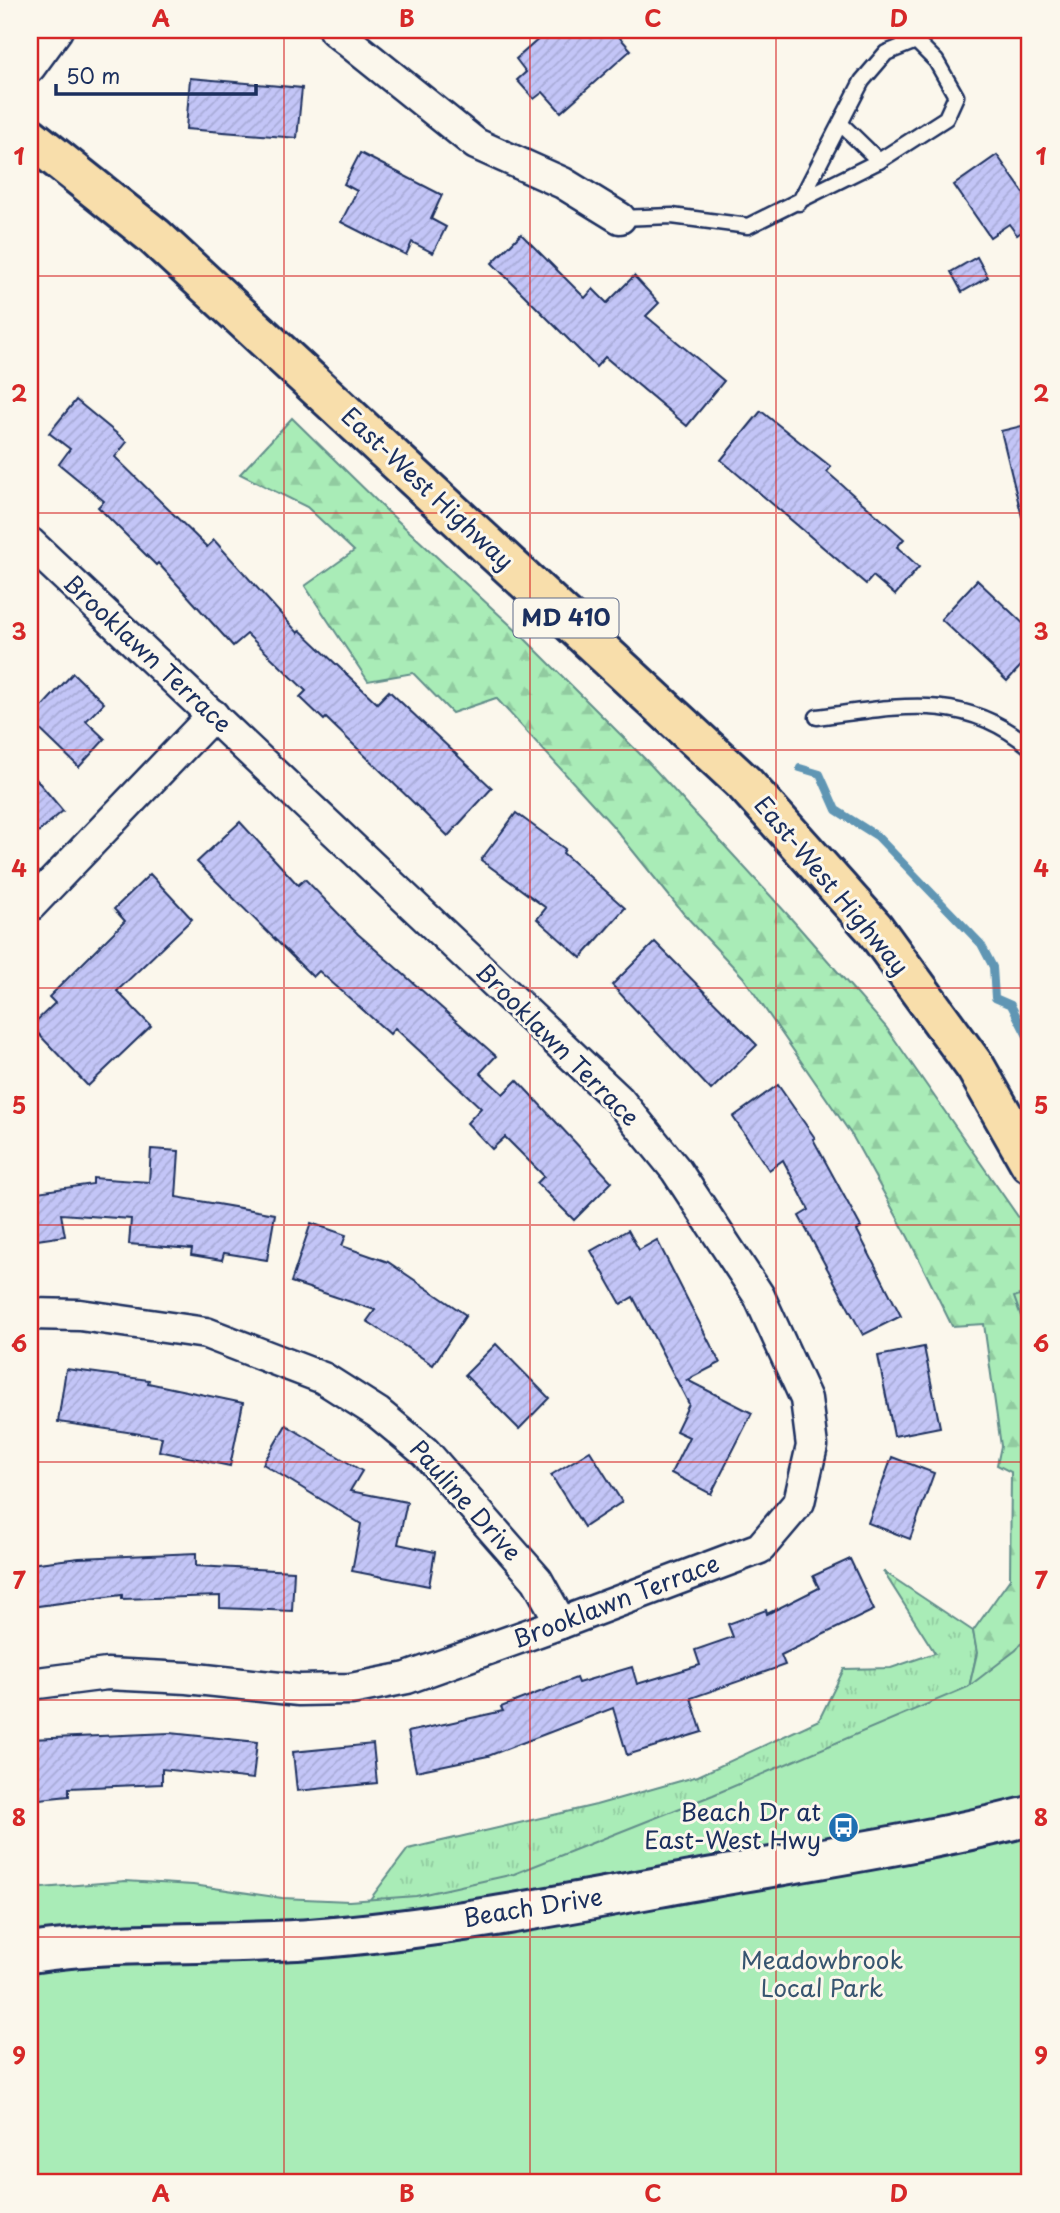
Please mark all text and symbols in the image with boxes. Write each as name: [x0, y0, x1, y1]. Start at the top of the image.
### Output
text: A: [152, 0, 170, 35]
text: B: [399, 0, 415, 35]
text: C: [644, 0, 662, 35]
text: D: [890, 0, 908, 35]
scale bar: [56, 52, 256, 96]
text: 50 m: [66, 59, 120, 91]
text: 1: [14, 138, 25, 173]
text: 1: [1036, 138, 1047, 173]
text: 2: [11, 375, 27, 410]
text: 2: [1033, 375, 1049, 410]
street label: East-West Highway: [334, 398, 523, 577]
street label: Brooklawn Terrace: [56, 565, 241, 740]
road number: MD 410: [514, 598, 618, 638]
text: 3: [11, 613, 27, 648]
text: 3: [1033, 613, 1049, 648]
street label: East-West Highway: [747, 787, 918, 982]
text: 4: [11, 850, 27, 885]
text: 4: [1033, 850, 1049, 885]
street label: Brooklawn Terrace: [468, 953, 649, 1134]
text: 5: [12, 1087, 26, 1122]
text: 5: [1034, 1087, 1048, 1122]
text: 6: [11, 1325, 27, 1360]
text: 6: [1033, 1325, 1049, 1360]
street label: Pauline Drive: [402, 1431, 531, 1568]
street label: Brooklawn Terrace: [507, 1544, 724, 1656]
text: 7: [12, 1562, 26, 1597]
text: 7: [1034, 1562, 1048, 1597]
place label: Beach Dr at East-West Hwy: [644, 1793, 821, 1857]
text: 8: [12, 1799, 26, 1834]
text: 8: [1034, 1799, 1048, 1834]
bus stop icon: Beach Dr at East-West Hwy: [827, 1810, 861, 1844]
street label: Beach Drive: [461, 1877, 605, 1935]
park label: Meadowbrook Local Park: [741, 1941, 903, 2005]
text: 9: [12, 2037, 26, 2072]
text: 9: [1034, 2037, 1048, 2072]
text: A: [152, 2175, 170, 2210]
text: B: [399, 2175, 415, 2210]
text: C: [644, 2175, 662, 2210]
text: D: [890, 2175, 908, 2210]

